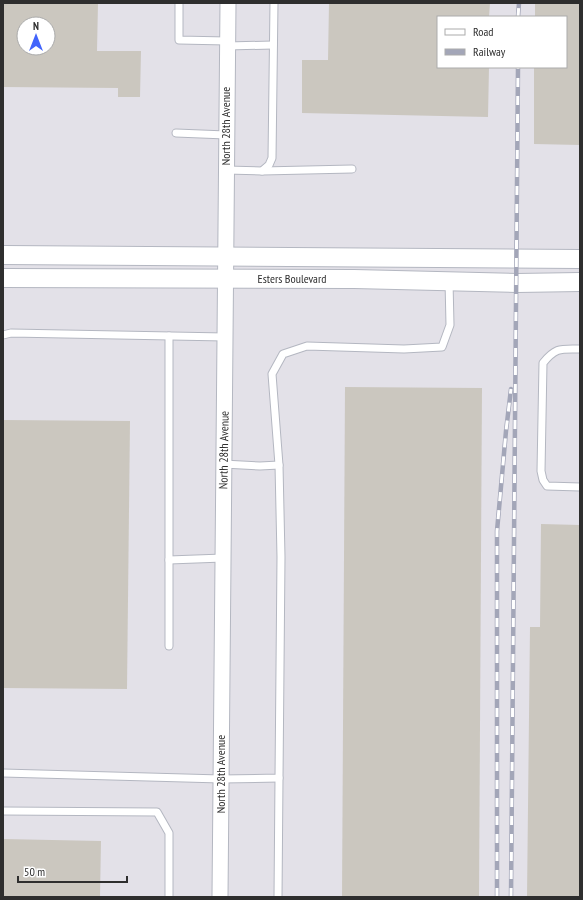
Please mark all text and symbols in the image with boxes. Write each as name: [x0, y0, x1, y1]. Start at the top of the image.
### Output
north arrow: [16, 16, 56, 56]
legend: [437, 16, 567, 68]
text: N: [33, 19, 39, 33]
text: Road: [473, 24, 493, 39]
text: Railway: [473, 44, 506, 59]
street label: North 28th Avenue: [218, 87, 233, 165]
street label: Esters Boulevard: [258, 271, 326, 286]
street label: North 28th Avenue: [215, 411, 232, 489]
street label: North 28th Avenue: [213, 735, 228, 813]
scale bar: [18, 858, 127, 884]
text: 50 m: [24, 864, 45, 879]

